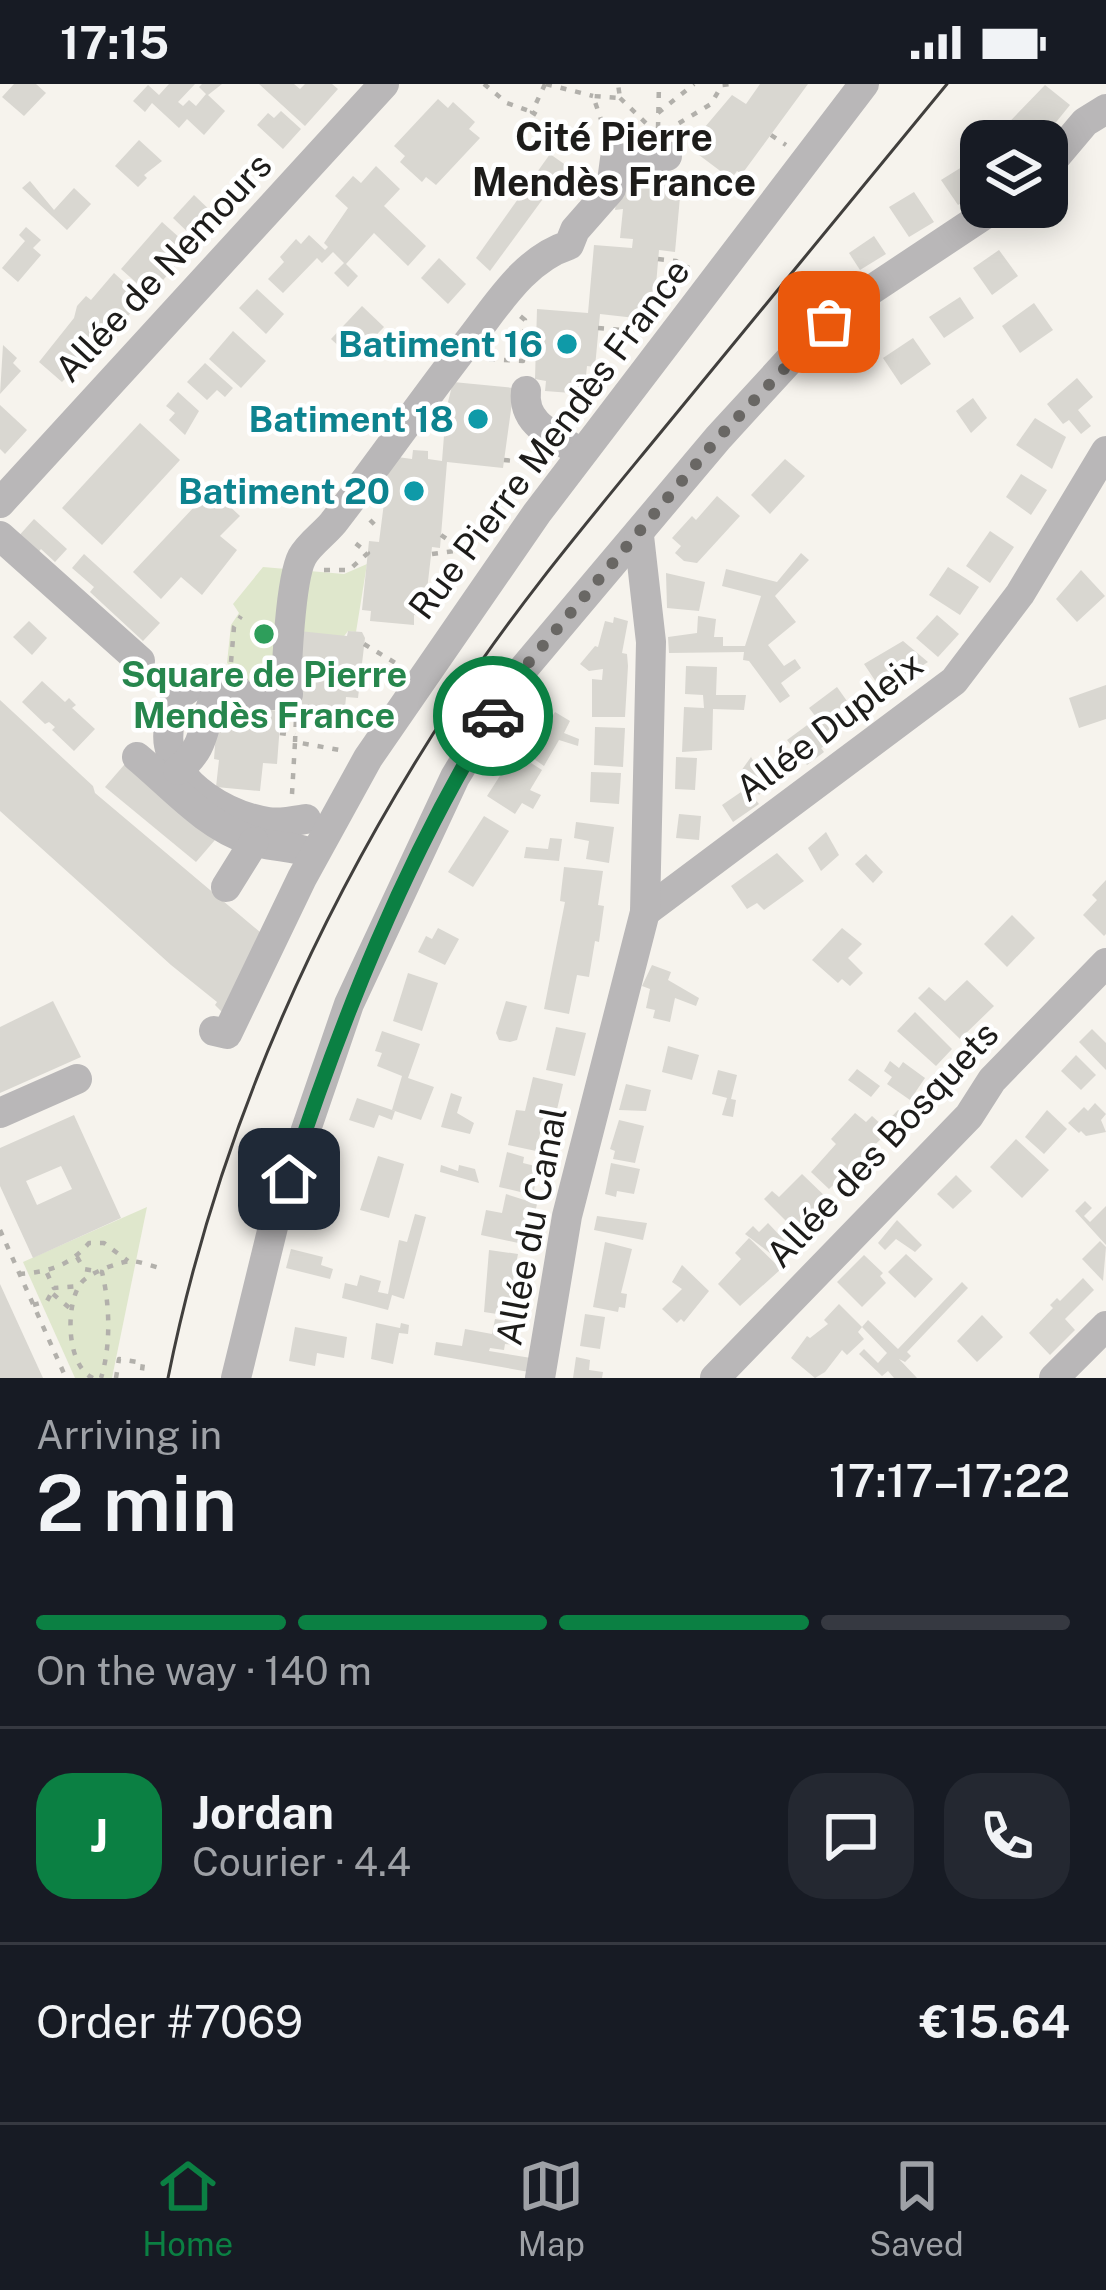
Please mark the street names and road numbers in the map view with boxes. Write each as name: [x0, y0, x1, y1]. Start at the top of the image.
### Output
street label: Allée de Nemours: [46, 144, 280, 390]
street label: Rue Pierre Mendès France: [400, 251, 698, 627]
street label: Allée Dupleix: [728, 642, 930, 810]
street label: Allée des Bosquets: [757, 1013, 1007, 1275]
street label: Allée du Canal: [487, 1103, 575, 1349]

